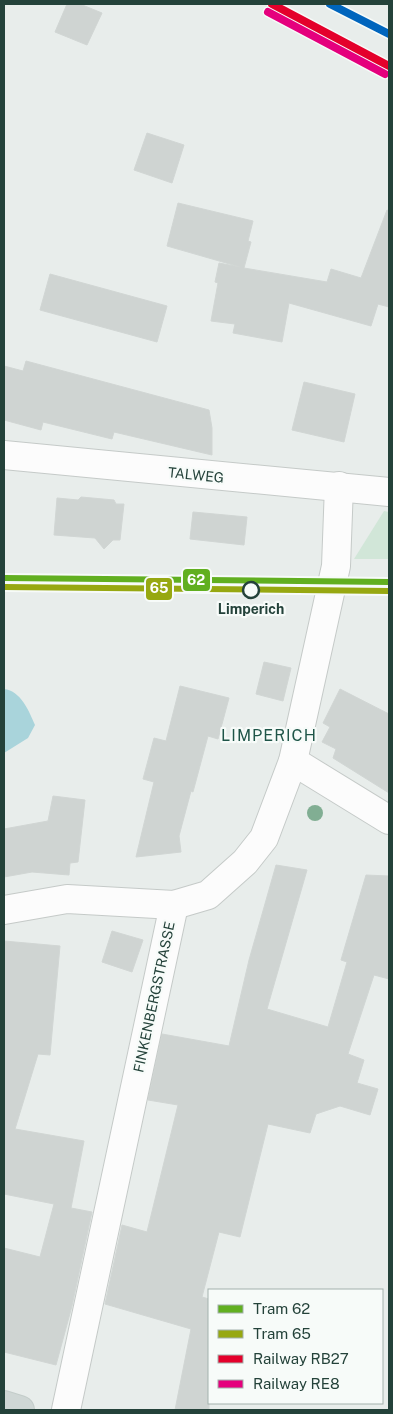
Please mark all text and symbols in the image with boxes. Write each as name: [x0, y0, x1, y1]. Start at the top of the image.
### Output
street label: TALWEG: [167, 464, 225, 486]
line badge: 62: [182, 568, 211, 592]
text: 62: [187, 572, 205, 588]
line badge: 65: [145, 577, 173, 601]
text: 65: [150, 580, 168, 596]
marker: Limperich: [242, 581, 260, 599]
place label: Limperich: [218, 601, 284, 617]
district label: LIMPERICH: [221, 726, 317, 745]
street label: FINKENBERGSTRASSE: [130, 920, 178, 1074]
legend: [208, 1289, 383, 1404]
text: Tram 62: [253, 1300, 310, 1317]
text: Tram 65: [253, 1325, 311, 1342]
text: Railway RB27: [253, 1350, 349, 1367]
text: Railway RE8: [253, 1375, 340, 1392]

